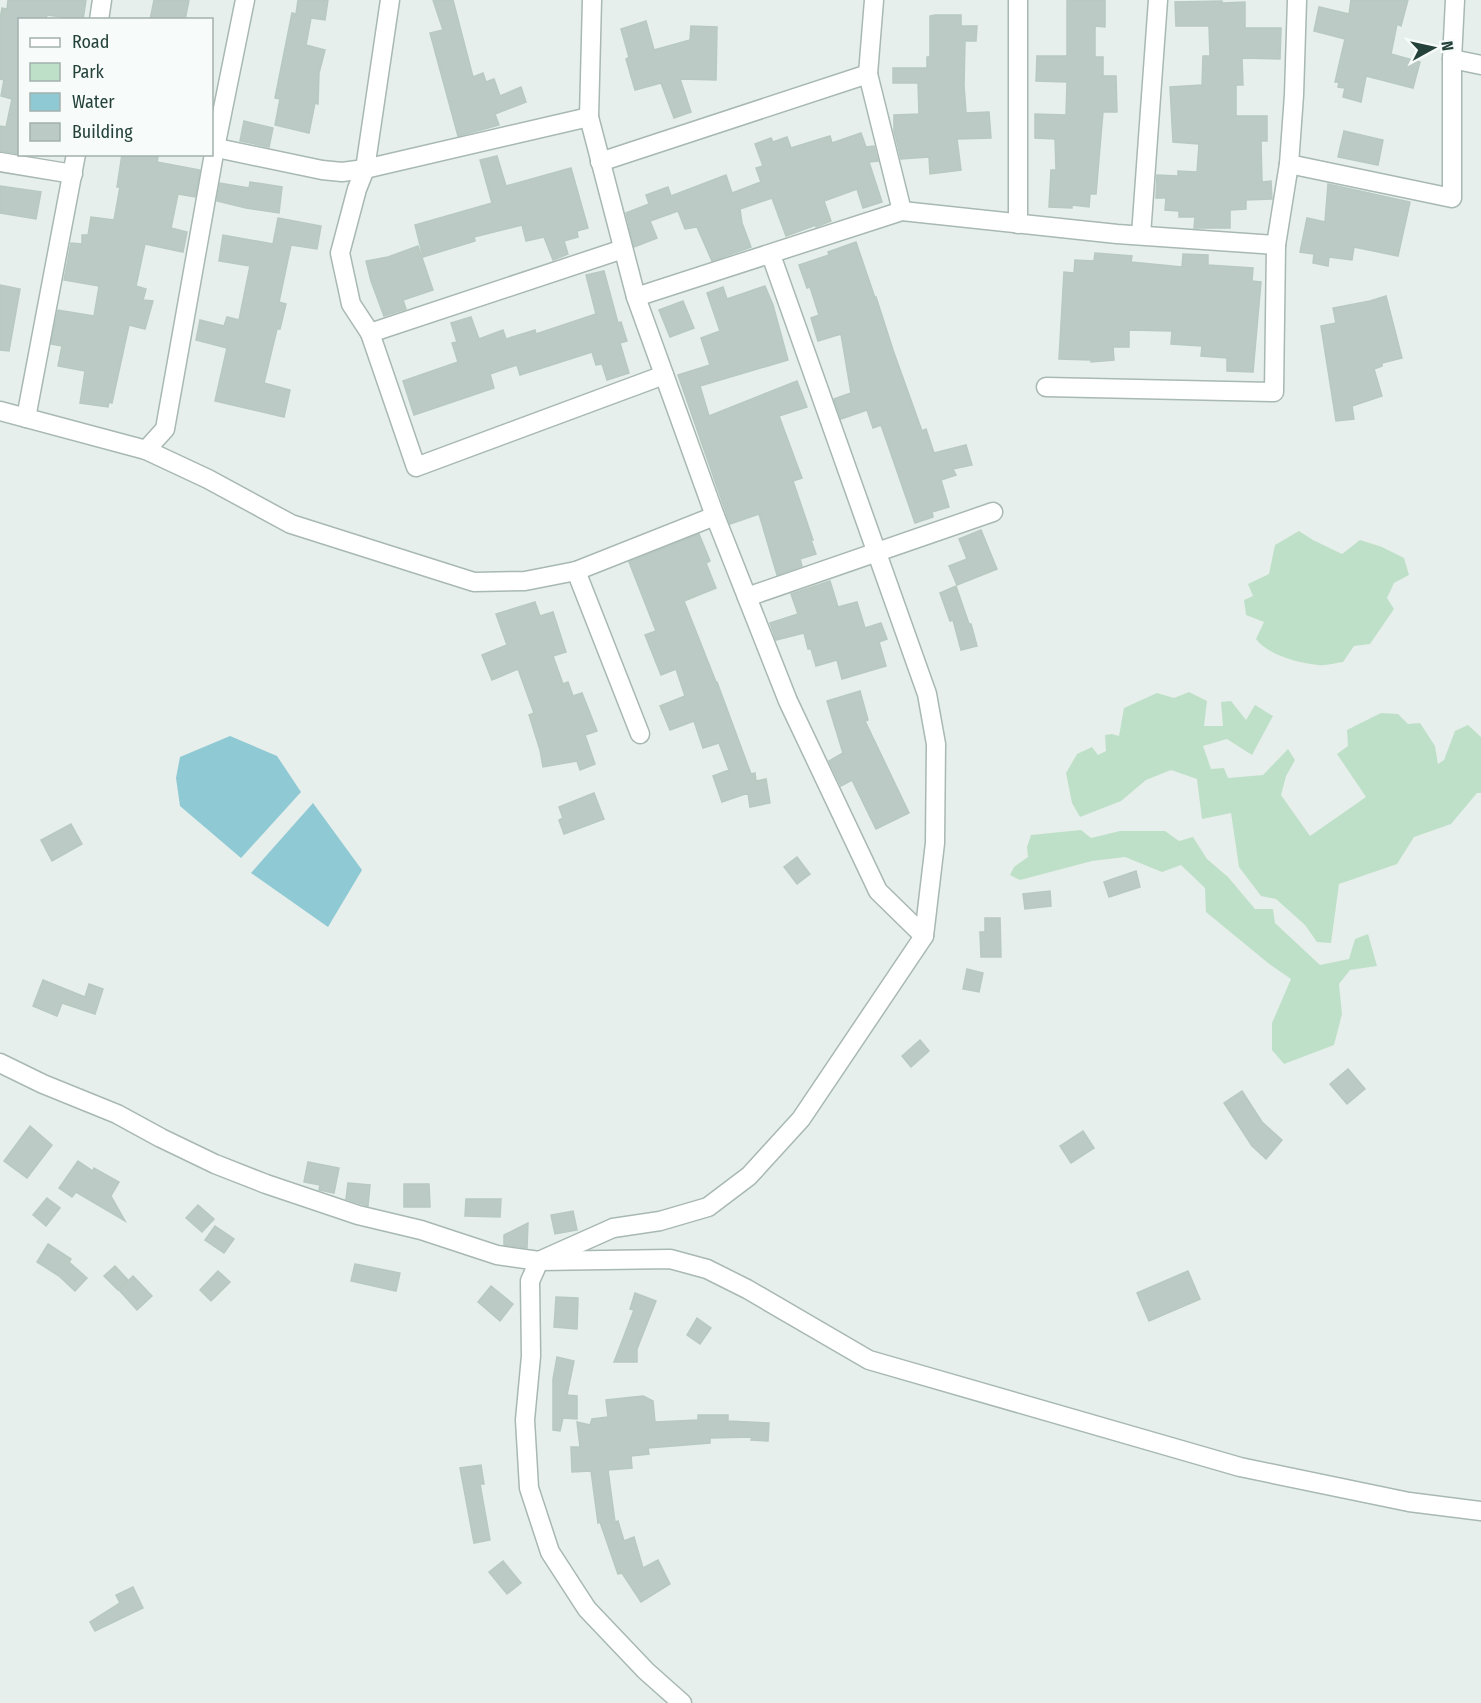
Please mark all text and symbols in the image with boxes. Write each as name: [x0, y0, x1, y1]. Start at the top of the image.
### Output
legend: [18, 18, 213, 156]
north arrow: [1403, 18, 1463, 78]
text: Road: [72, 31, 109, 53]
text: N: [1437, 40, 1457, 52]
text: Park: [72, 61, 105, 83]
text: Water: [72, 91, 115, 113]
text: Building: [72, 121, 133, 143]

